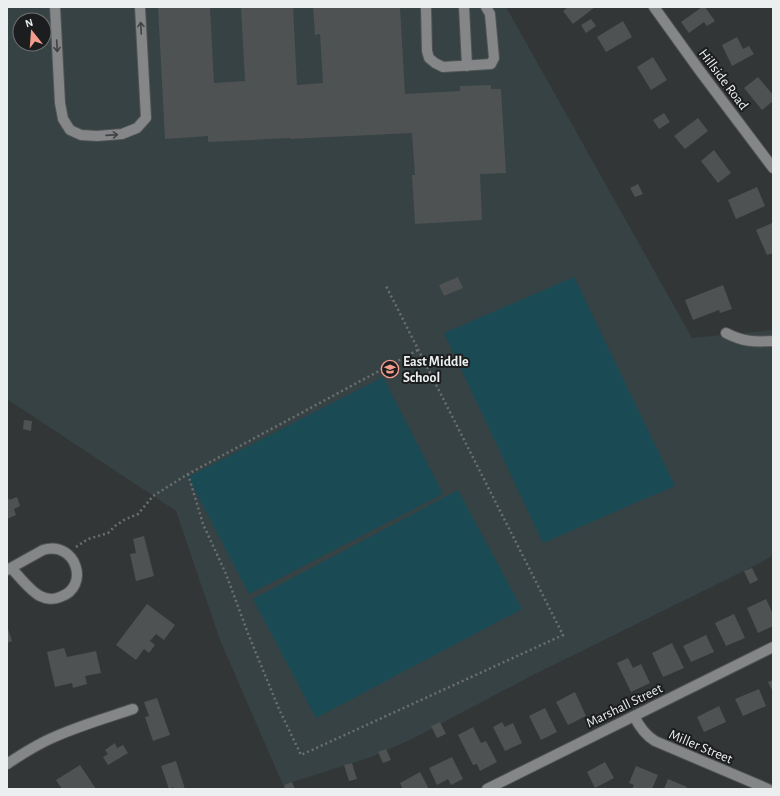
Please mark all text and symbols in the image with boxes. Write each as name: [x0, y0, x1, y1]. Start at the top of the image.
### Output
north arrow: [12, 12, 52, 52]
text: N: [24, 17, 34, 29]
one-way arrow: [137, 22, 145, 35]
one-way arrow: [53, 39, 61, 52]
street label: Hillside Road: [696, 47, 751, 113]
one-way arrow: [105, 132, 118, 139]
place label: East Middle School: [403, 355, 469, 385]
school or university icon: East Middle School: [380, 359, 400, 379]
street label: Marshall Street: [584, 681, 665, 730]
street label: Miller Street: [667, 727, 735, 767]

